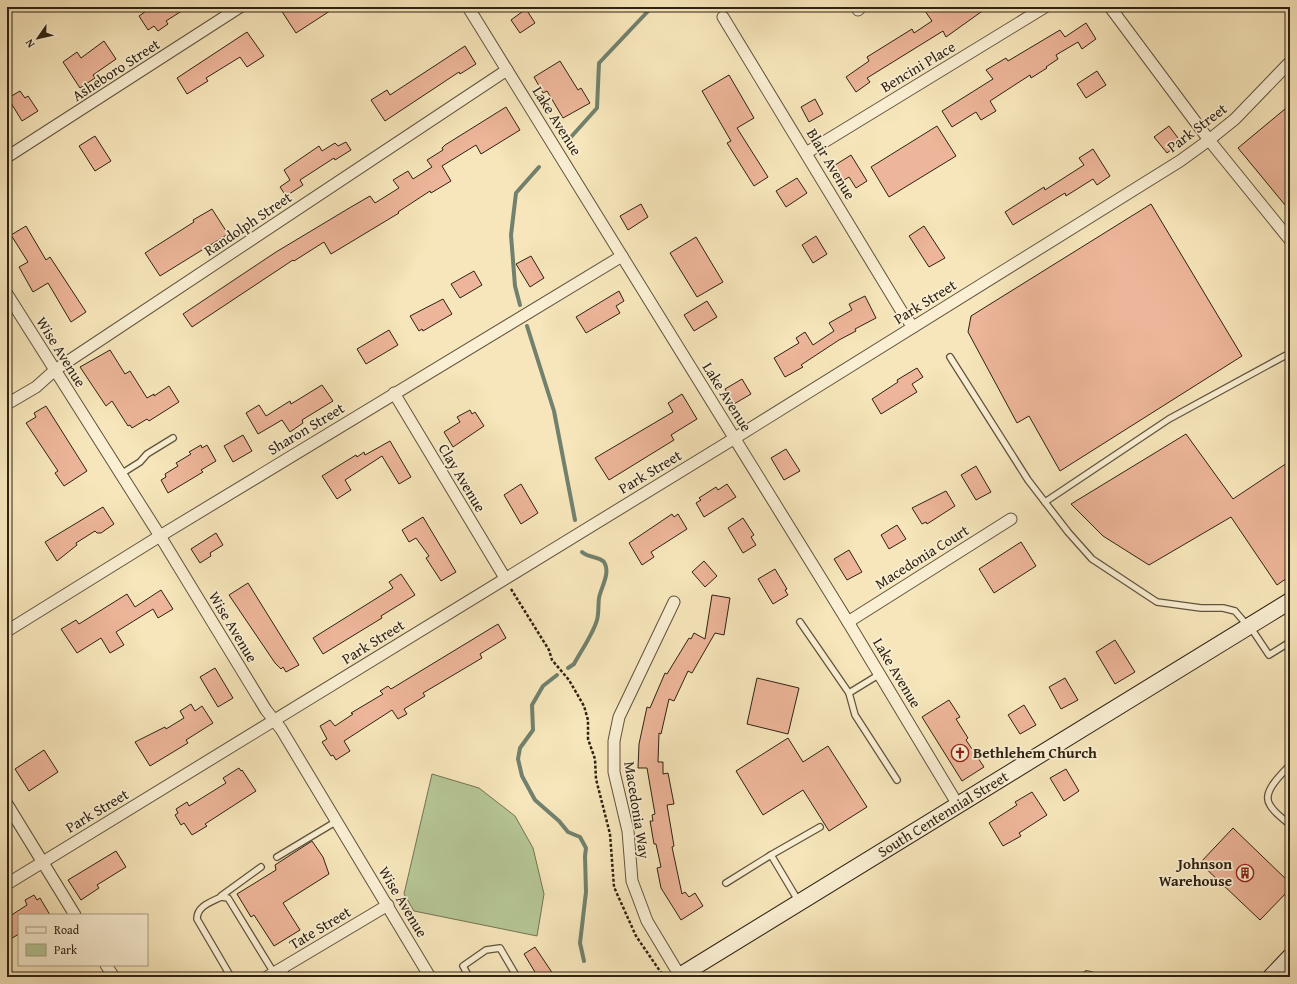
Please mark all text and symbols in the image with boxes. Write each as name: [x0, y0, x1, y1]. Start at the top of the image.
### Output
north arrow: [18, 18, 58, 58]
street label: Asheboro Street: [68, 33, 164, 106]
text: N: [21, 36, 38, 51]
street label: Bencini Place: [876, 36, 959, 97]
street label: Lake Avenue: [528, 82, 587, 159]
street label: Park Street: [1162, 98, 1232, 157]
street label: Blair Avenue: [802, 124, 861, 203]
street label: Randolph Street: [200, 186, 296, 261]
street label: Park Street: [889, 274, 961, 329]
street label: Wise Avenue: [31, 313, 91, 391]
street label: Lake Avenue: [698, 358, 757, 435]
street label: Sharon Street: [263, 397, 349, 460]
street label: Clay Avenue: [434, 440, 491, 516]
street label: Park Street: [614, 444, 686, 499]
street label: Macedonia Court: [871, 519, 973, 594]
street label: Wise Avenue: [204, 587, 263, 666]
street label: Park Street: [337, 614, 409, 669]
street label: Lake Avenue: [868, 634, 927, 712]
place label: Bethlehem Church: [973, 742, 1097, 763]
church icon: Bethlehem Church: [950, 743, 970, 763]
street label: Macedonia Way: [619, 760, 656, 861]
street label: South Centennial Street: [873, 765, 1013, 862]
street label: Park Street: [61, 783, 133, 838]
place label: Johnson Warehouse: [1159, 853, 1232, 891]
street label: Wise Avenue: [374, 862, 433, 941]
building icon: Johnson Warehouse: [1235, 863, 1255, 883]
street label: Tate Street: [285, 901, 355, 954]
legend: [18, 914, 148, 966]
text: Road: [54, 921, 80, 938]
text: Park: [54, 941, 78, 958]

